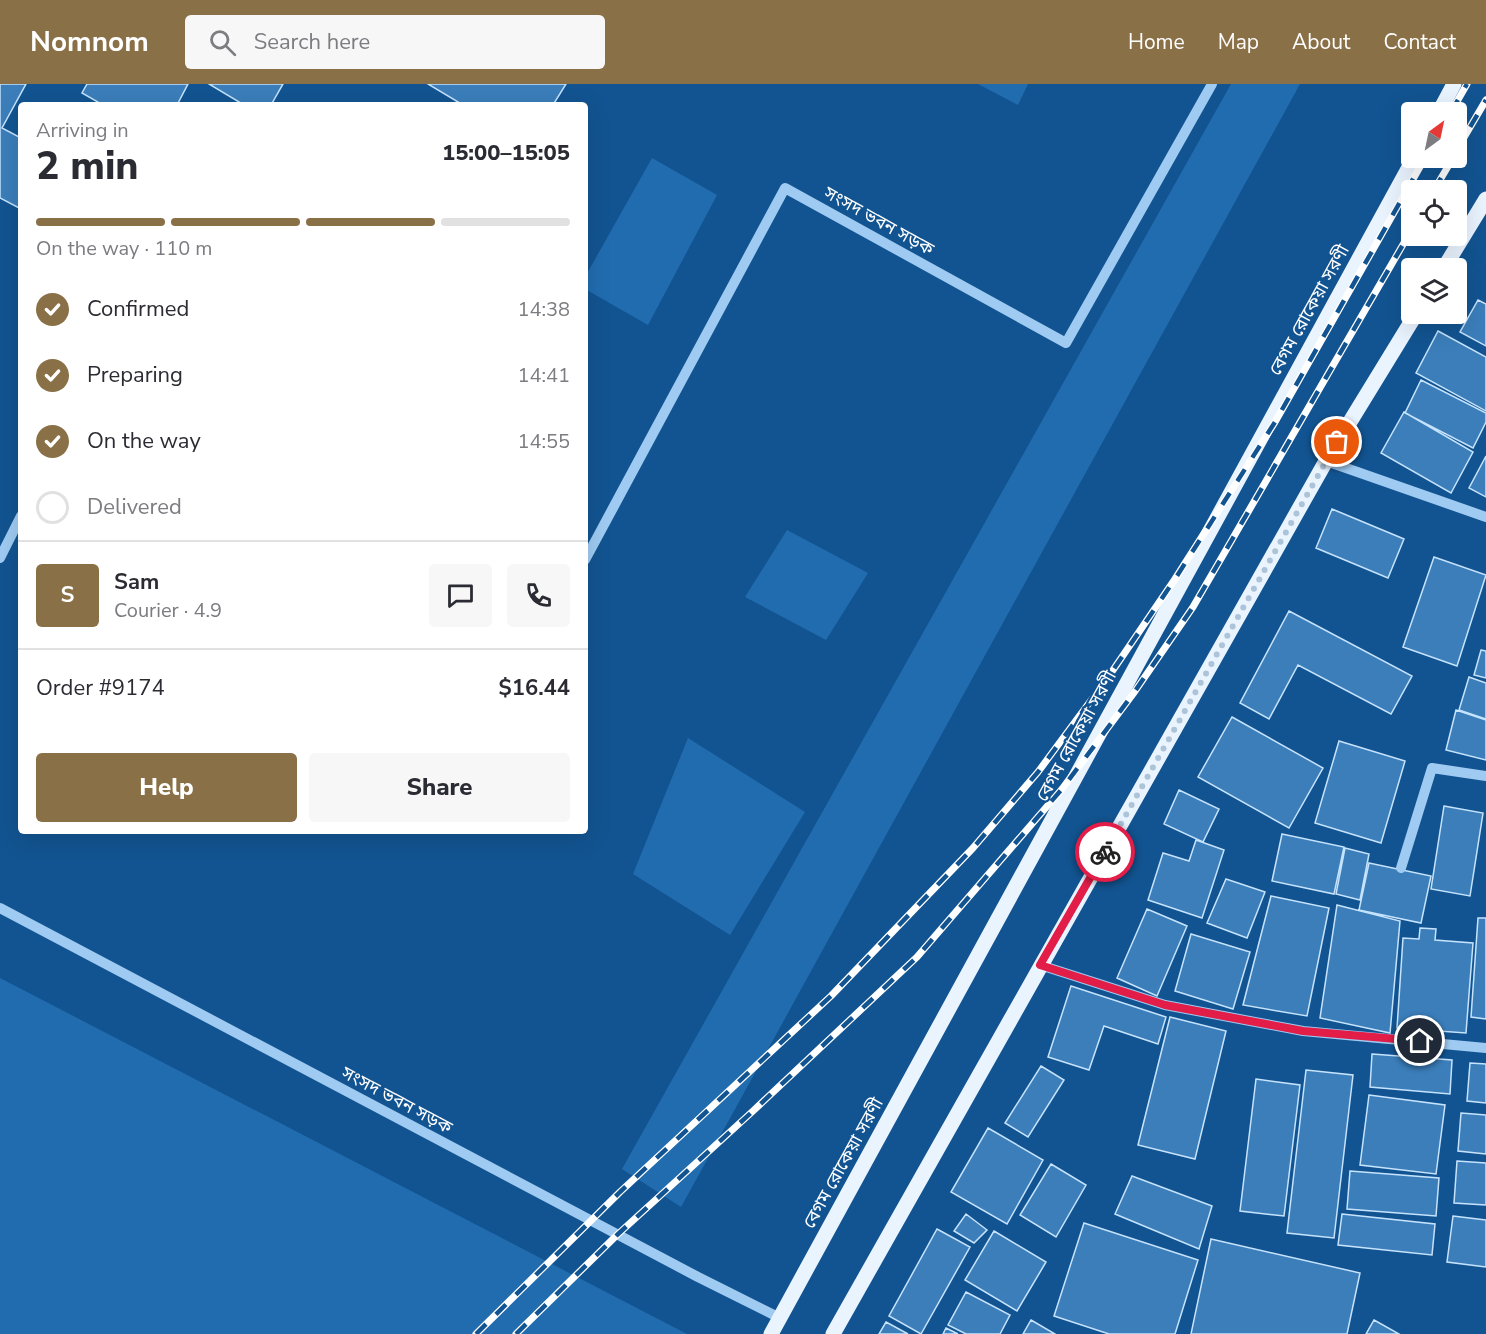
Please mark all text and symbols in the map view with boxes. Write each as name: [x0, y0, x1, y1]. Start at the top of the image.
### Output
search box: [185, 15, 605, 69]
text: Nomnom: [30, 23, 149, 61]
icon: search: [206, 26, 239, 59]
text: Search here: [254, 27, 370, 57]
text: Home: [1128, 28, 1185, 56]
text: Map: [1218, 28, 1259, 56]
text: About: [1292, 28, 1350, 56]
text: Contact: [1383, 28, 1456, 56]
north arrow: [1401, 102, 1467, 168]
map controls: [1401, 102, 1467, 324]
text: Arriving in: [36, 117, 129, 144]
text: 15:00–15:05: [442, 138, 570, 168]
text: 2 min: [36, 140, 139, 193]
street label: সংসদ ভবন সড়ক: [819, 180, 939, 261]
button: locate: [1401, 180, 1467, 246]
text: On the way · 110 m: [36, 235, 212, 262]
street label: বেগম রোকেয়া সরণী: [1263, 240, 1355, 380]
button: layers: [1401, 258, 1467, 324]
icon: check: [36, 293, 69, 326]
text: Confirmed: [87, 294, 189, 324]
text: 14:38: [517, 296, 570, 323]
icon: check: [36, 359, 69, 392]
text: Preparing: [87, 360, 183, 390]
text: 14:41: [517, 362, 570, 389]
pin: [1311, 416, 1362, 467]
icon: check: [36, 425, 69, 458]
icon: bag: [1320, 425, 1353, 458]
text: On the way: [87, 426, 201, 456]
text: 14:55: [517, 428, 570, 455]
text: Delivered: [87, 492, 182, 522]
button: chat: [429, 564, 492, 627]
button: phone: [507, 564, 570, 627]
text: Sam: [114, 567, 159, 597]
text: S: [61, 580, 74, 610]
text: Courier · 4.9: [114, 597, 222, 624]
street label: বেগম রোকেয়া সরণী: [1030, 666, 1122, 806]
text: Order #9174: [36, 673, 165, 703]
text: $16.44: [499, 673, 570, 703]
button: Help: [36, 753, 297, 822]
button: Share: [309, 753, 570, 822]
courier: [1075, 822, 1135, 882]
icon: bike: [1089, 836, 1122, 869]
pin: [1394, 1015, 1445, 1066]
icon: home: [1403, 1024, 1436, 1057]
street label: সংসদ ভবন সড়ক: [337, 1060, 457, 1140]
street label: বেগম রোকেয়া সরণী: [797, 1093, 889, 1233]

